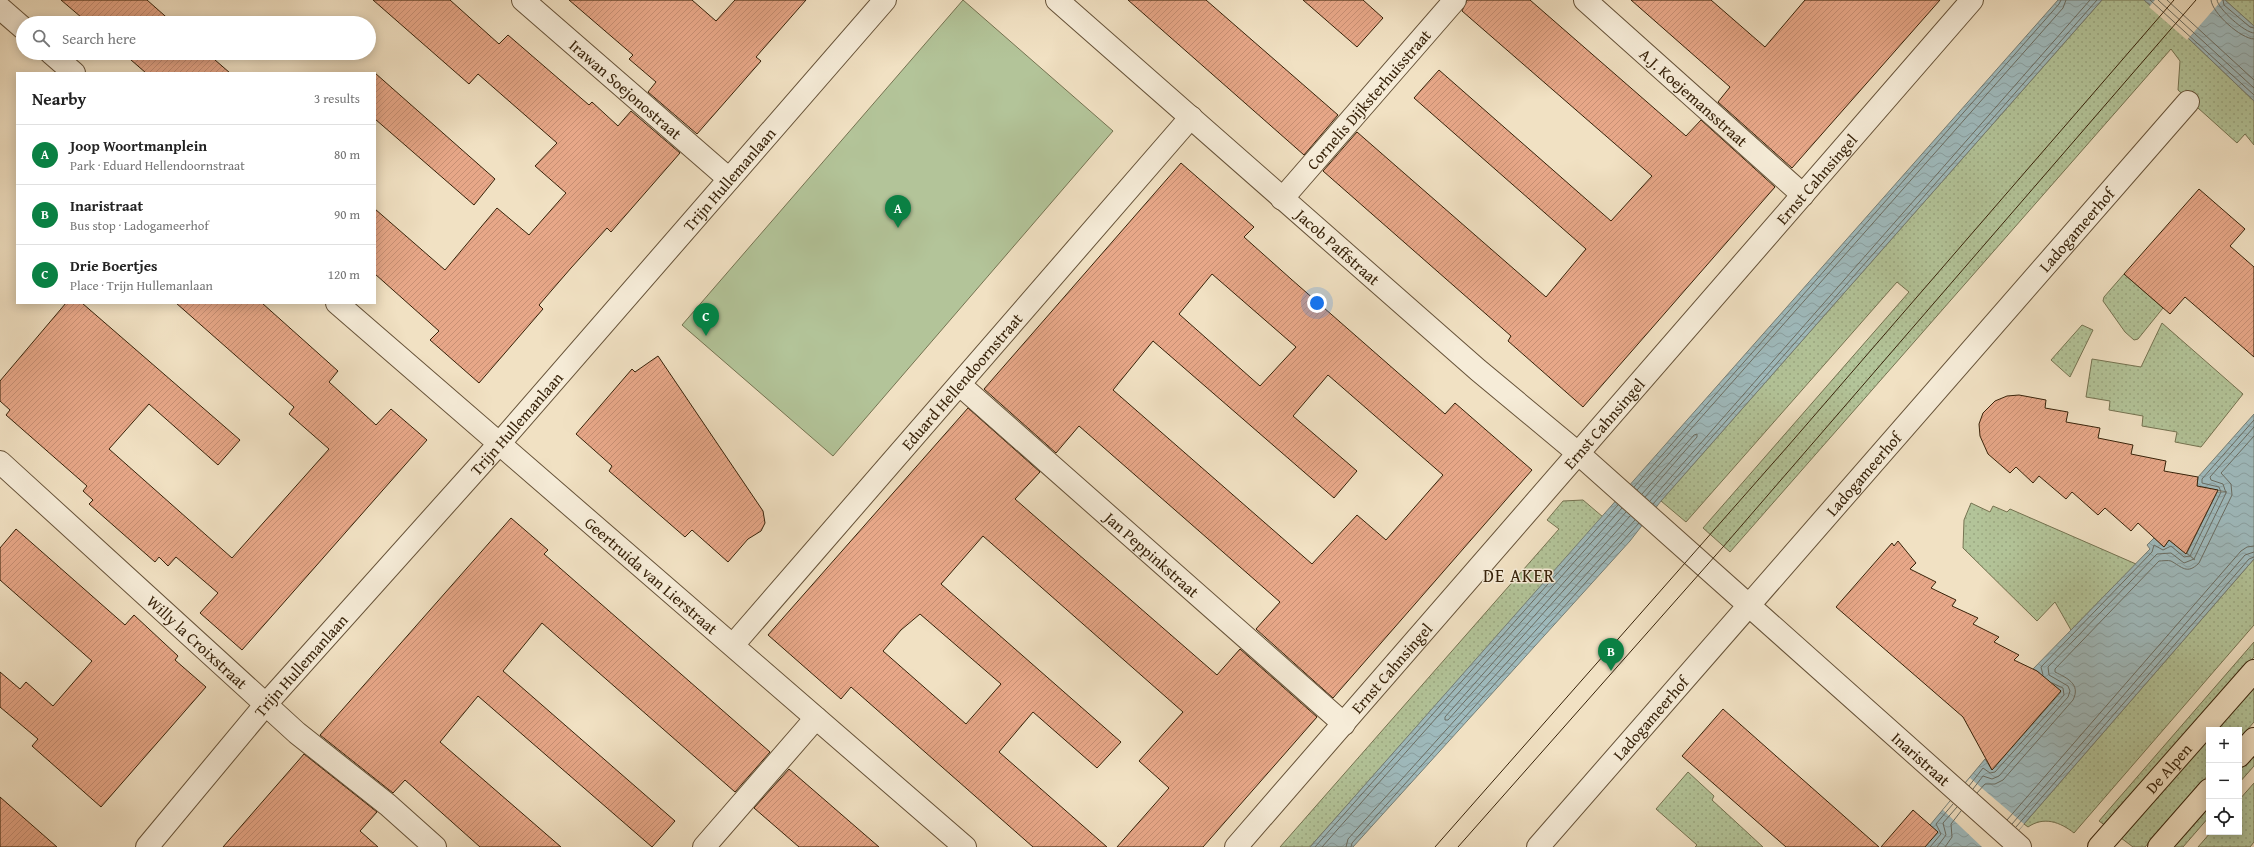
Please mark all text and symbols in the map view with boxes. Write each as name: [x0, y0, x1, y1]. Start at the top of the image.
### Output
search box: [16, 16, 376, 60]
street label: Cornelis Dijksterhuisstraat: [1301, 24, 1437, 175]
icon: search: [30, 27, 52, 49]
text: Search here: [62, 28, 136, 49]
street label: Irawan Soejonostraat: [564, 33, 687, 145]
street label: A.J. Koejemansstraat: [1634, 42, 1754, 153]
text: Nearby: [32, 86, 86, 111]
text: 3 results: [314, 89, 360, 108]
street label: Trijn Hullemanlaan: [677, 122, 781, 236]
street label: Ernst Cahnsingel: [1770, 128, 1863, 230]
text: Joop Woortmanplein: [70, 135, 207, 156]
text: A: [41, 145, 49, 164]
text: 80 m: [334, 145, 360, 164]
text: Park · Eduard Hellendoornstraat: [70, 156, 245, 175]
street label: Ladogameerhof: [2033, 181, 2121, 277]
text: Inaristraat: [70, 195, 143, 216]
pin: A: [885, 195, 911, 228]
street label: Jacob Paffstraat: [1289, 202, 1386, 291]
text: B: [41, 205, 49, 224]
text: 90 m: [334, 205, 360, 224]
text: Bus stop · Ladogameerhof: [70, 216, 209, 235]
text: Drie Boertjes: [70, 255, 157, 276]
text: C: [41, 265, 49, 284]
text: 120 m: [328, 265, 360, 284]
text: Place · Trijn Hullemanlaan: [70, 276, 213, 295]
your location: [1307, 293, 1327, 313]
pin: C: [693, 303, 719, 336]
street label: Eduard Hellendoornstraat: [895, 307, 1028, 455]
street label: Trijn Hullemanlaan: [464, 366, 569, 481]
street label: Ernst Cahnsingel: [1558, 373, 1651, 474]
street label: Ladogameerhof: [1820, 425, 1908, 521]
street label: Jan Peppinkstraat: [1098, 505, 1205, 603]
street label: Geertruida van Lierstraat: [580, 511, 724, 640]
district label: DE AKER: [1483, 562, 1555, 589]
street label: Willy la Croixstraat: [141, 590, 253, 695]
street label: Trijn Hullemanlaan: [248, 609, 353, 722]
street label: Ernst Cahnsingel: [1345, 617, 1438, 719]
pin: B: [1598, 638, 1624, 671]
street label: Ladogameerhof: [1607, 669, 1695, 765]
street label: Inaristraat: [1886, 726, 1956, 792]
map controls: [2206, 727, 2242, 835]
button: +: [2206, 727, 2242, 763]
street label: De Alpen: [2140, 738, 2197, 799]
button: −: [2206, 763, 2242, 799]
button: locate: [2206, 799, 2242, 835]

